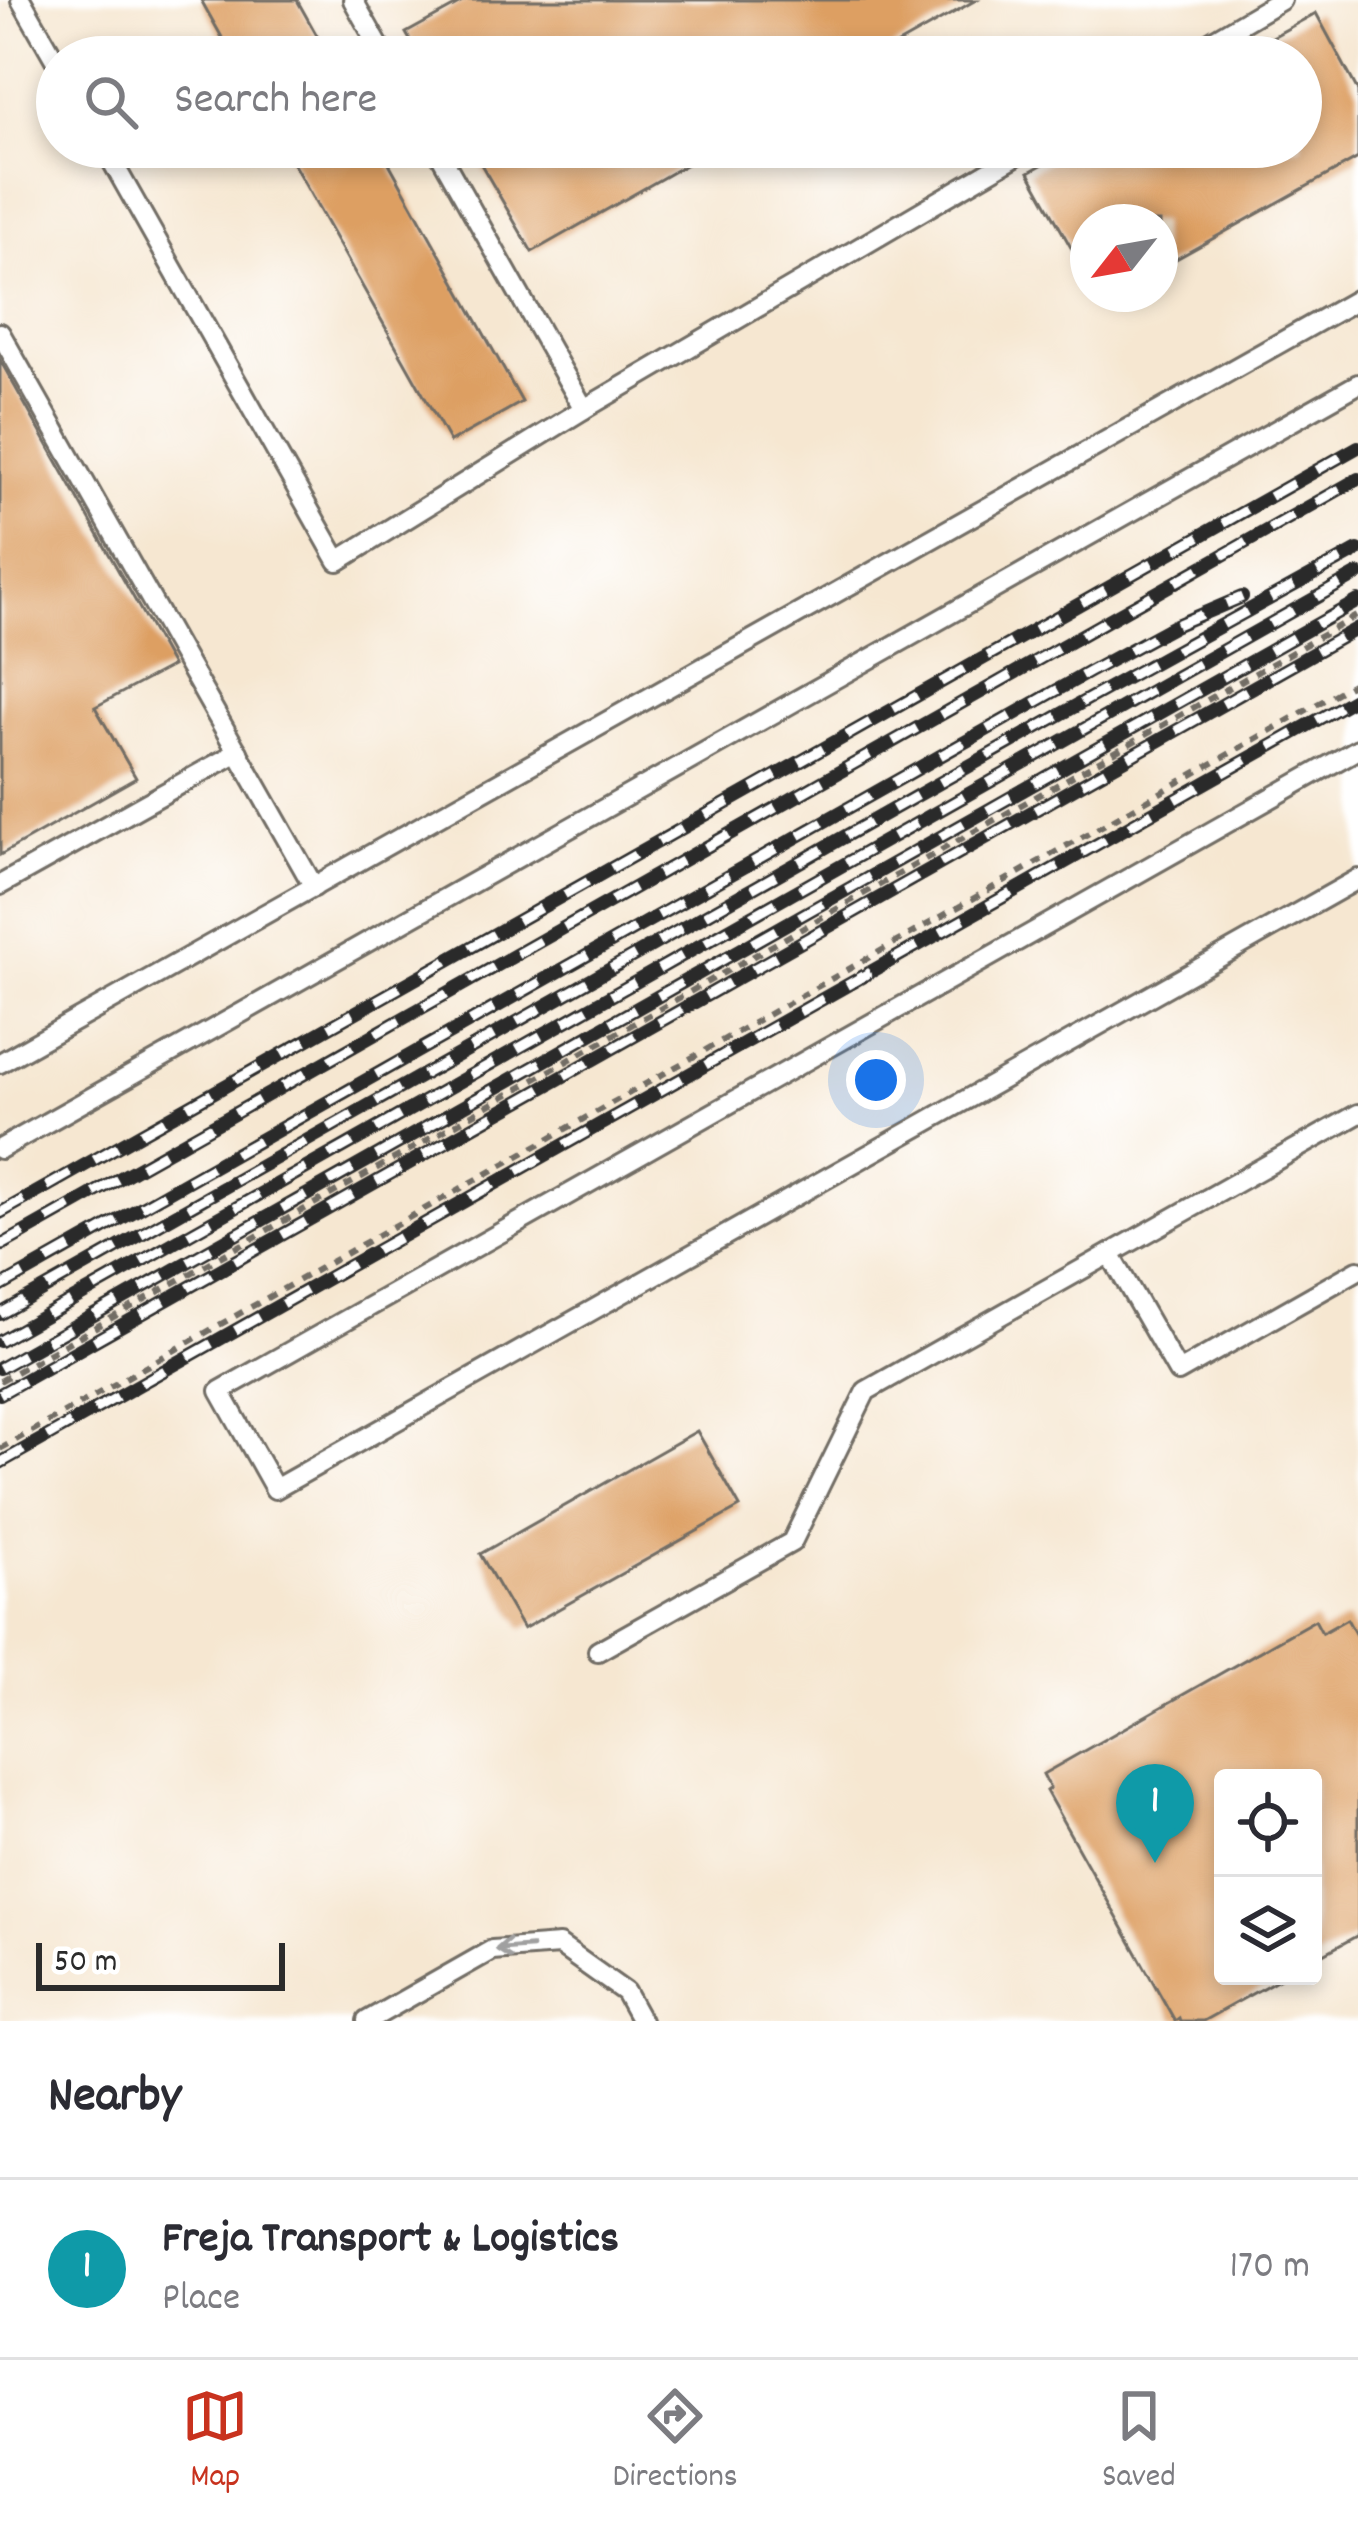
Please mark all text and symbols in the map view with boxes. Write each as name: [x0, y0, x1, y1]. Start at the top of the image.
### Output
search box: [36, 36, 1322, 168]
icon: search: [78, 69, 144, 135]
text: Search here: [174, 70, 377, 134]
north arrow: [1070, 204, 1178, 312]
your location: [846, 1050, 906, 1110]
pin: 1: [1116, 1764, 1194, 1863]
map controls: [1214, 1769, 1322, 1985]
button: locate: [1214, 1769, 1322, 1877]
button: layers: [1214, 1877, 1322, 1985]
scale bar: [36, 1937, 285, 1990]
one-way arrow: [495, 1937, 534, 1960]
text: 50 m: [54, 1940, 118, 1987]
text: Nearby: [48, 2063, 181, 2135]
text: Freja Transport & Logistics: [162, 2209, 619, 2273]
text: 1: [83, 2241, 91, 2296]
text: 170 m: [1230, 2241, 1310, 2296]
text: Place: [162, 2273, 240, 2328]
tab: Map: [182, 2383, 248, 2502]
tab: Directions: [613, 2383, 738, 2502]
tab: Saved: [1102, 2383, 1176, 2502]

